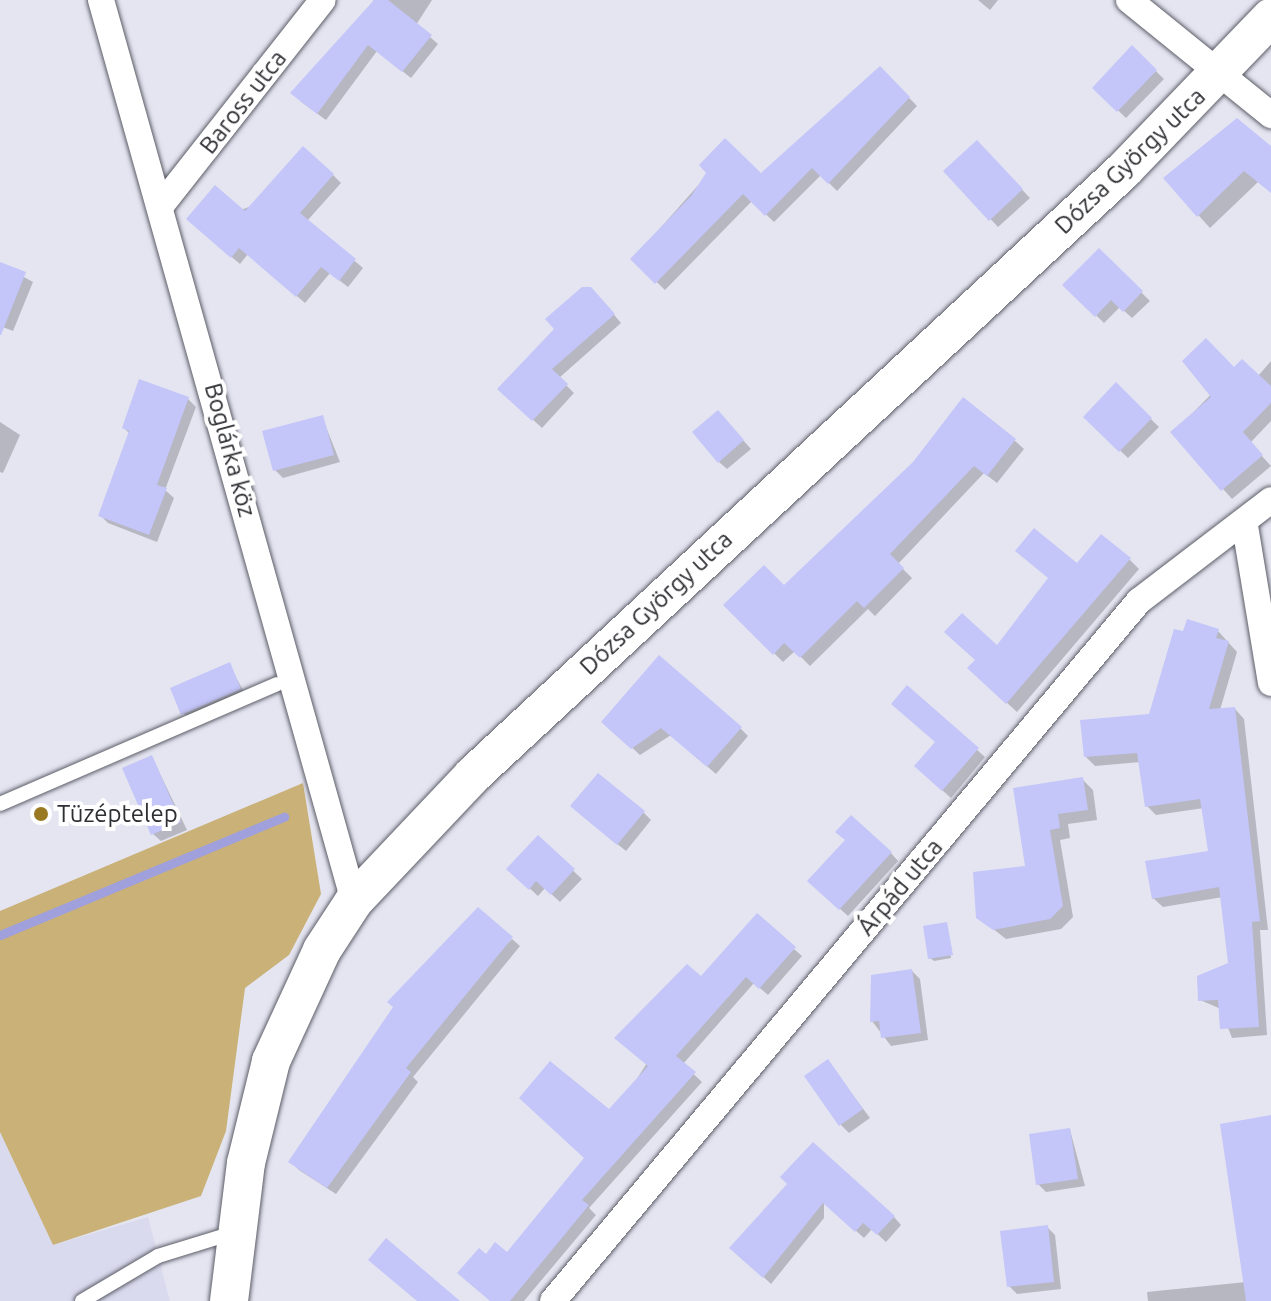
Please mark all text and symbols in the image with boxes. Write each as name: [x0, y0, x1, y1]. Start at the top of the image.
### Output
street label: Baross utca: [194, 44, 292, 160]
street label: Dózsa György utca: [1049, 82, 1211, 240]
street label: Boglárka köz: [198, 380, 262, 520]
street label: Dózsa György utca: [574, 525, 738, 681]
place label: Tüzéptelep: [57, 800, 178, 828]
marker: Tüzéptelep: [32, 805, 50, 823]
street label: Árpád utca: [851, 833, 949, 941]

